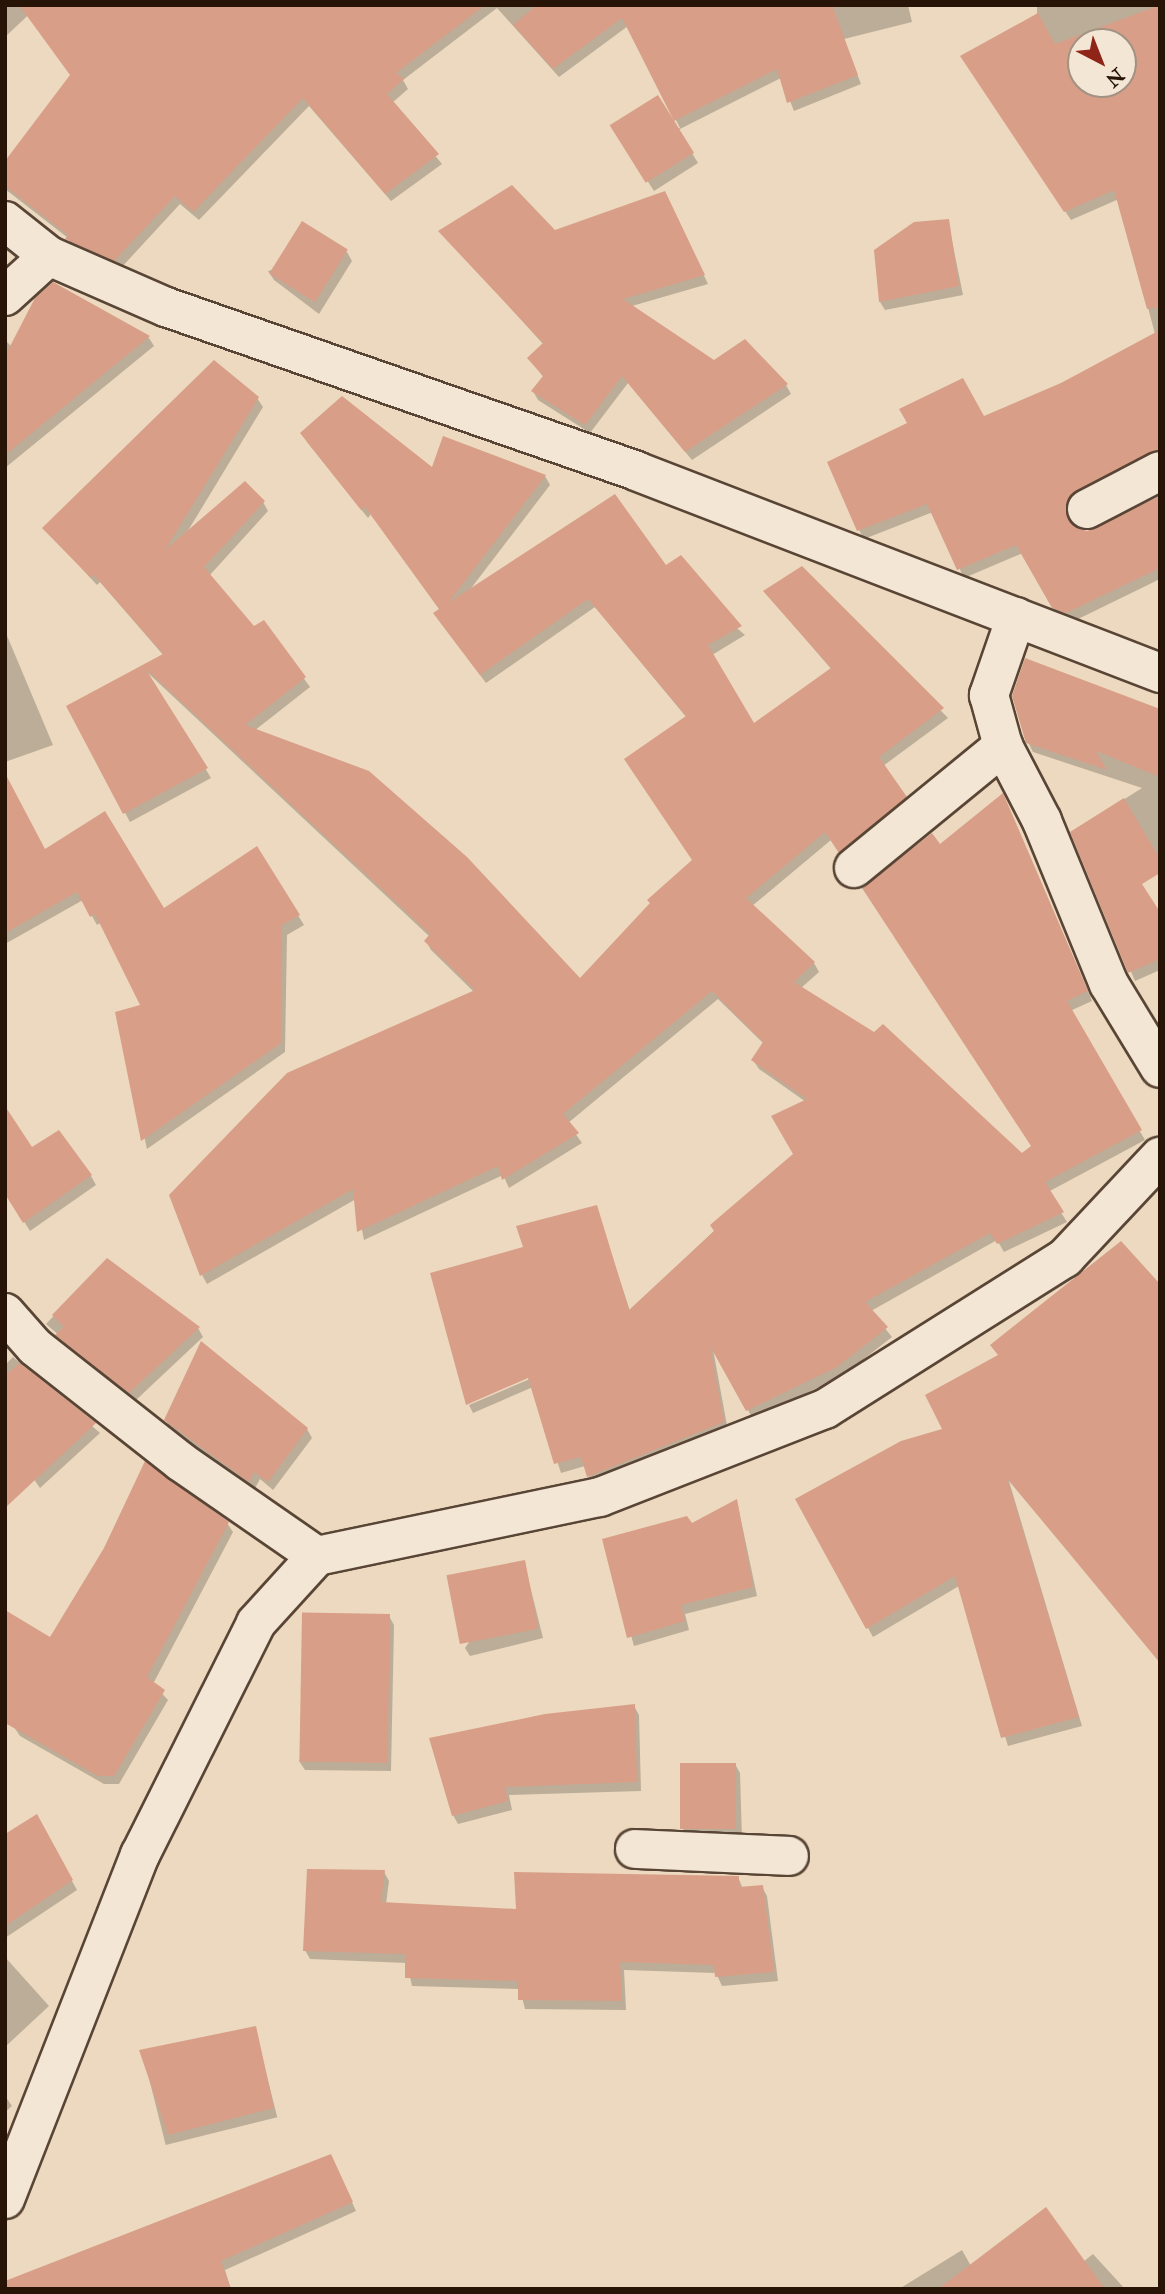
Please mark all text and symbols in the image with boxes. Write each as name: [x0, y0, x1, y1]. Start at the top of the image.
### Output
north arrow: [1067, 28, 1137, 98]
text: N: [1100, 63, 1129, 92]

